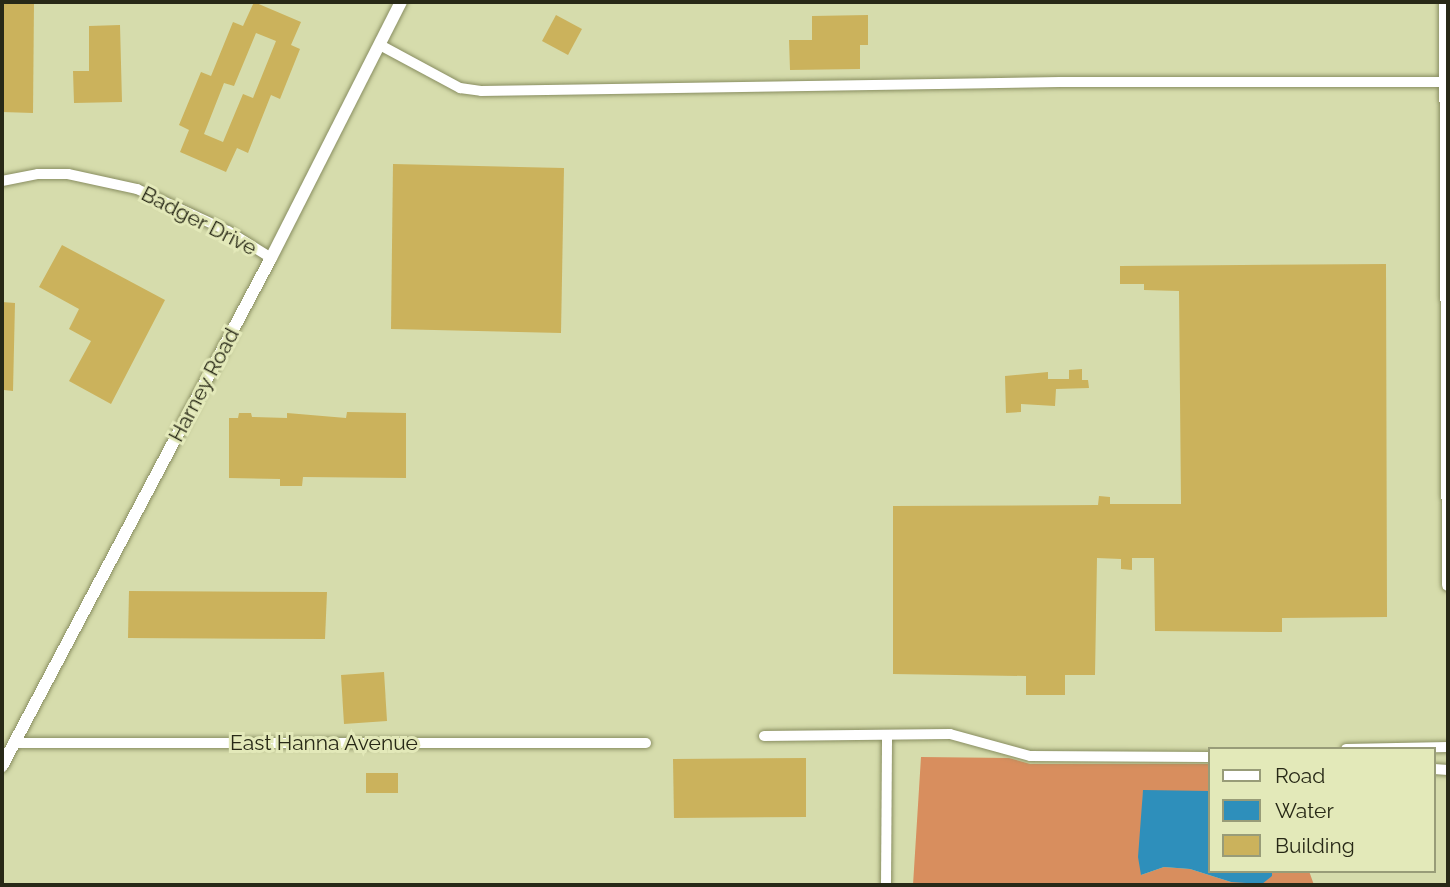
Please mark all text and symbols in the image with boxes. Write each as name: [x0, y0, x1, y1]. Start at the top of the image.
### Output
street label: Badger Drive: [137, 181, 261, 261]
street label: Harney Road: [163, 324, 245, 446]
street label: East Hanna Avenue: [230, 730, 418, 756]
legend: [1208, 747, 1436, 873]
text: Road: [1275, 763, 1325, 788]
text: Water: [1275, 798, 1334, 823]
text: Building: [1275, 833, 1355, 858]

